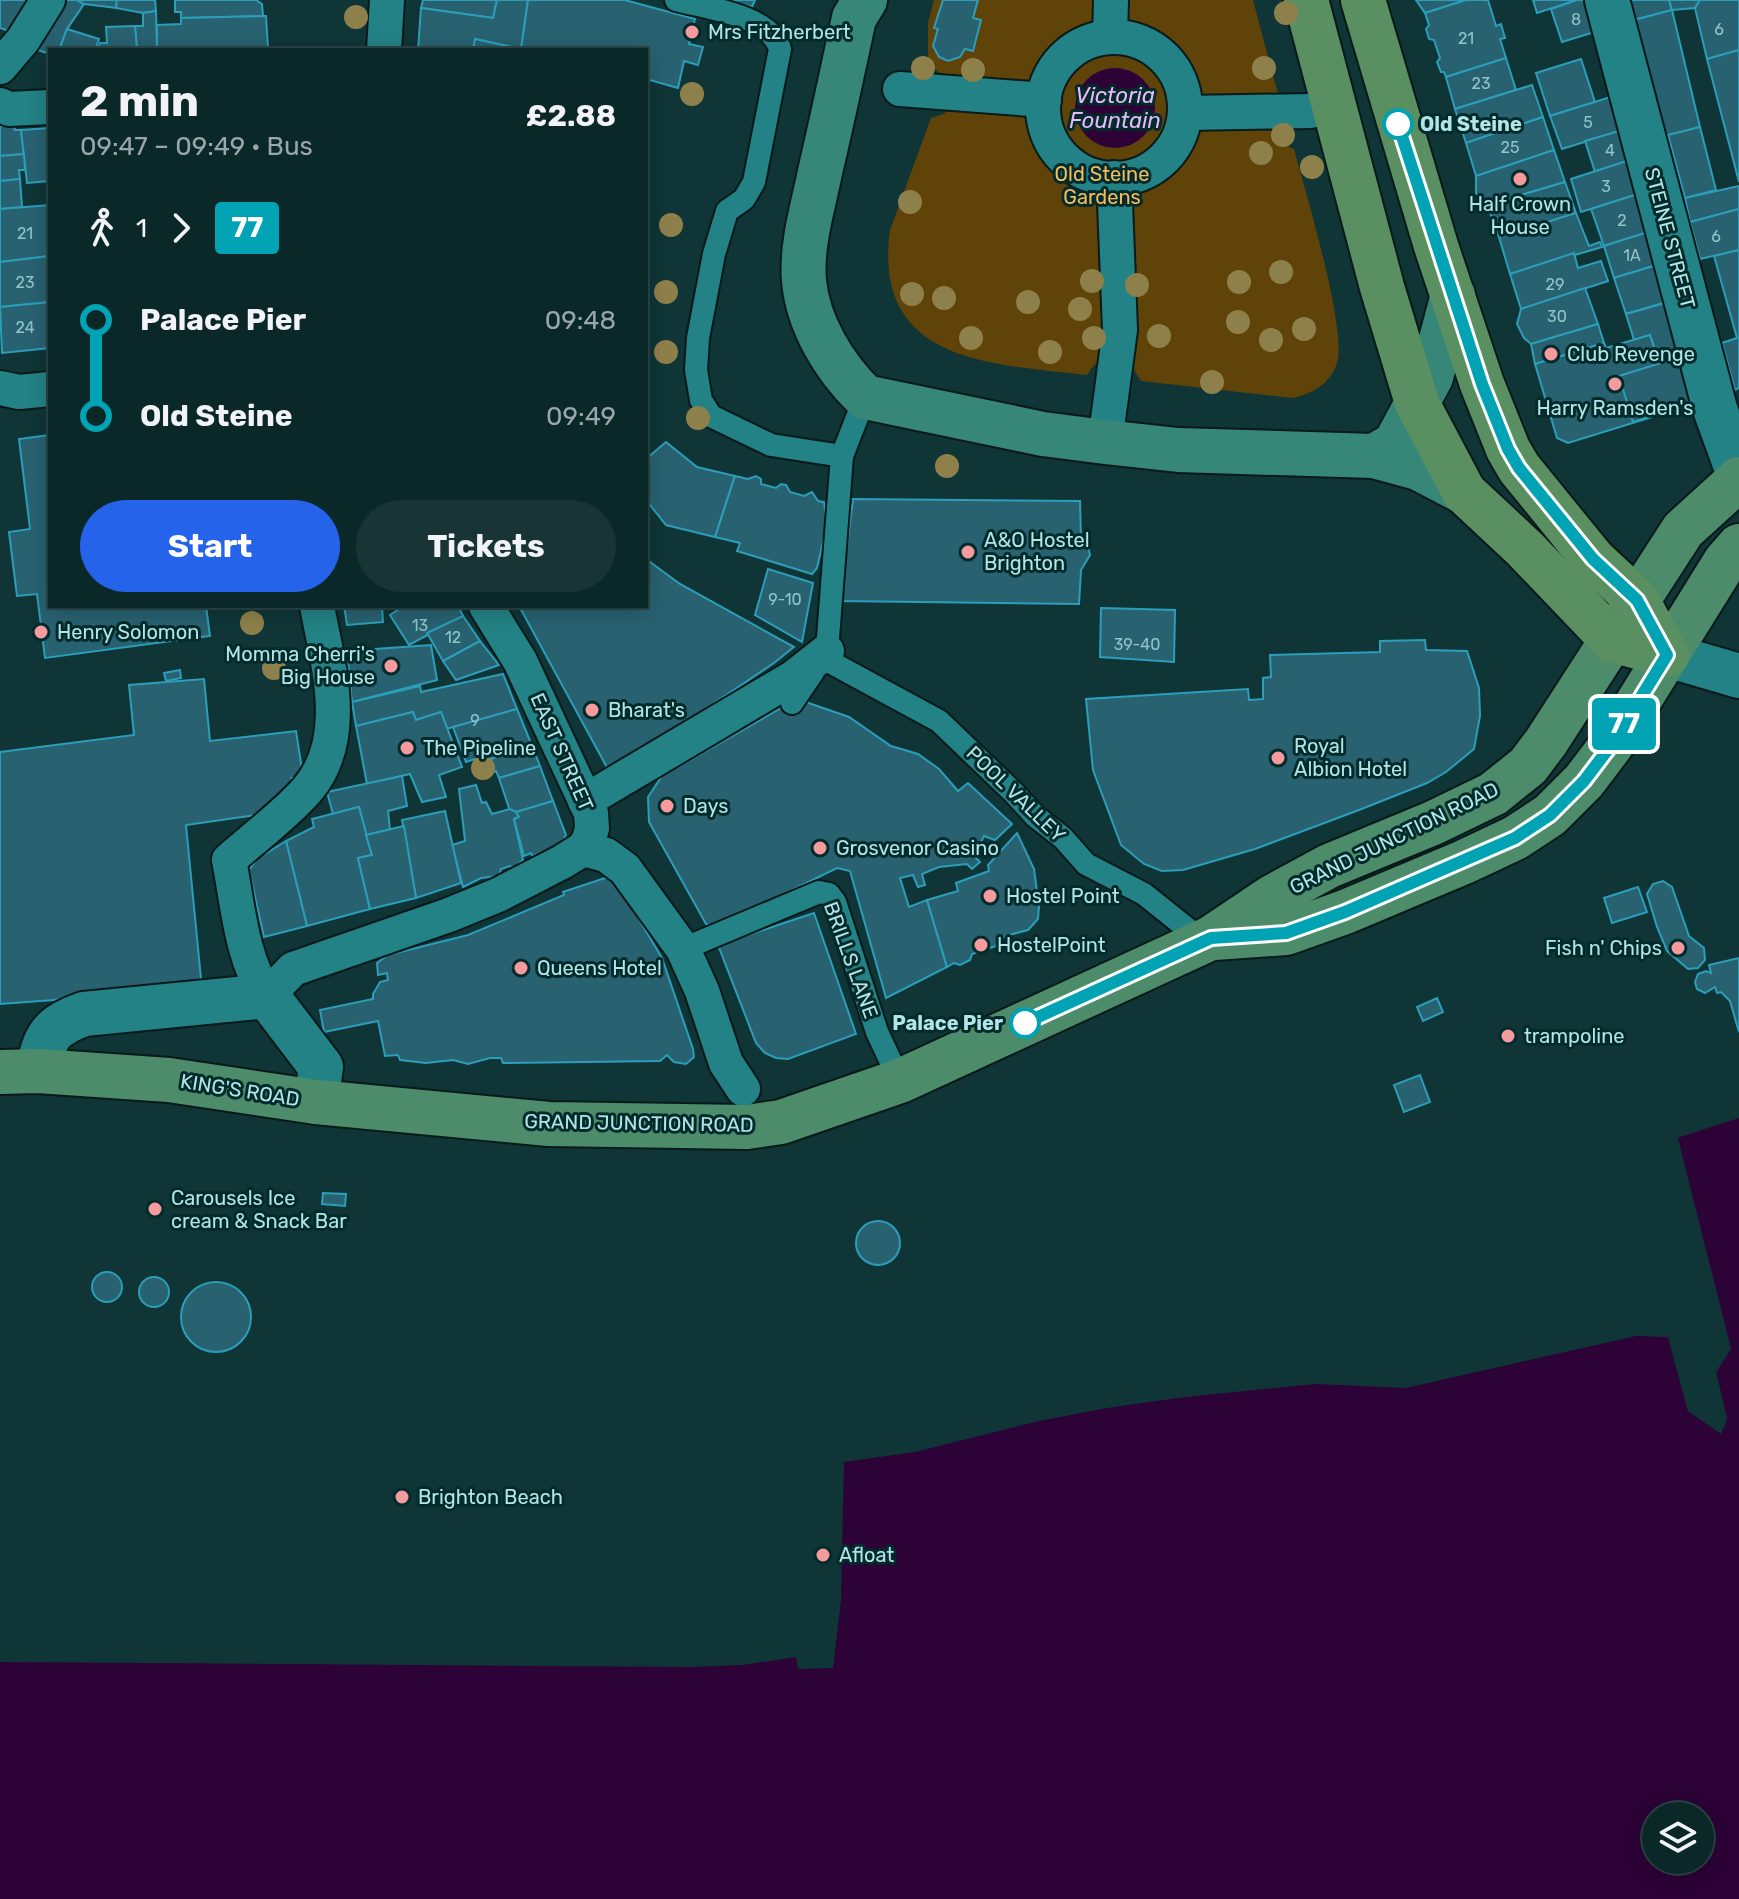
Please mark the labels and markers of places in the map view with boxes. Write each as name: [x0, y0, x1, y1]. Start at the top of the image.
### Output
place label: Mrs Fitzherbert: [708, 20, 851, 44]
marker: Mrs Fitzherbert: [683, 23, 701, 41]
marker: Old Steine: [1383, 109, 1413, 139]
place label: Old Steine: [1420, 112, 1522, 136]
marker: Half Crown House: [1511, 170, 1529, 188]
place label: Half Crown House: [1469, 192, 1571, 239]
place label: Club Revenge: [1567, 342, 1695, 366]
marker: Club Revenge: [1542, 345, 1560, 363]
marker: Harry Ramsden's: [1606, 375, 1624, 393]
place label: Harry Ramsden's: [1537, 396, 1693, 420]
place label: A&O Hostel Brighton: [984, 528, 1090, 575]
marker: A&O Hostel Brighton: [959, 543, 977, 561]
place label: Henry Solomon: [57, 620, 199, 644]
marker: Henry Solomon: [32, 623, 50, 641]
place label: Momma Cherri's Big House: [225, 642, 375, 689]
marker: Momma Cherri's Big House: [382, 657, 400, 675]
place label: Bharat's: [608, 698, 685, 722]
marker: Bharat's: [583, 701, 601, 719]
place label: Royal Albion Hotel: [1294, 734, 1407, 781]
place label: The Pipeline: [423, 736, 536, 760]
marker: The Pipeline: [398, 739, 416, 757]
marker: Royal Albion Hotel: [1269, 749, 1287, 767]
place label: Days: [683, 794, 729, 818]
marker: Days: [658, 797, 676, 815]
place label: Grosvenor Casino: [836, 836, 999, 860]
marker: Grosvenor Casino: [811, 839, 829, 857]
place label: Hostel Point: [1006, 884, 1120, 908]
marker: Hostel Point: [981, 887, 999, 905]
place label: HostelPoint: [997, 933, 1106, 957]
marker: HostelPoint: [972, 936, 990, 954]
place label: Fish n' Chips: [1545, 936, 1662, 960]
marker: Fish n' Chips: [1669, 939, 1687, 957]
place label: Queens Hotel: [537, 956, 662, 980]
marker: Queens Hotel: [512, 959, 530, 977]
marker: Palace Pier: [1010, 1008, 1040, 1038]
place label: Palace Pier: [892, 1011, 1003, 1035]
place label: trampoline: [1524, 1024, 1625, 1048]
marker: trampoline: [1499, 1027, 1517, 1045]
place label: Carousels Ice cream & Snack Bar: [171, 1186, 347, 1233]
marker: Carousels Ice cream & Snack Bar: [146, 1200, 164, 1218]
place label: Brighton Beach: [418, 1485, 563, 1509]
marker: Brighton Beach: [393, 1488, 411, 1506]
place label: Afloat: [839, 1543, 894, 1567]
marker: Afloat: [814, 1546, 832, 1564]

